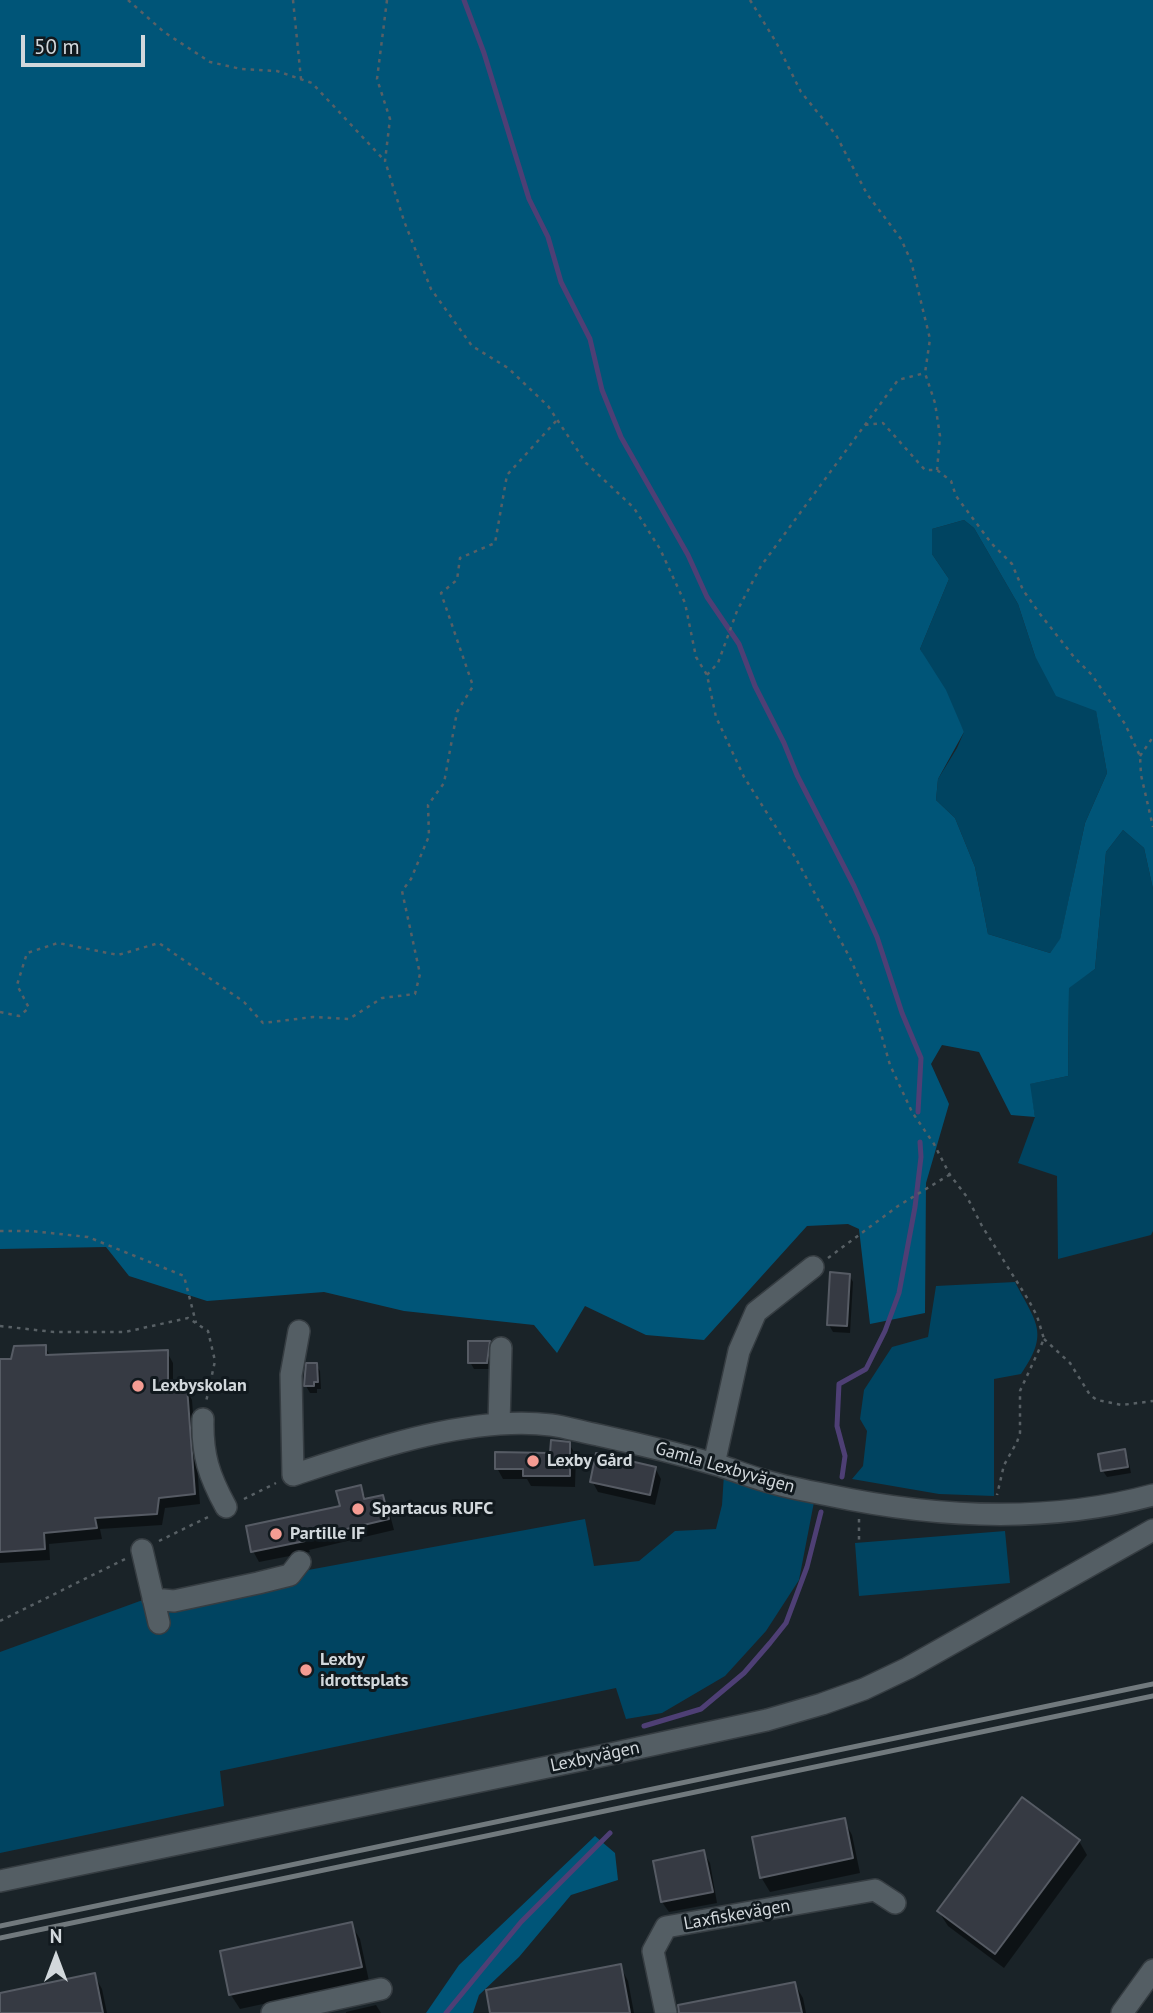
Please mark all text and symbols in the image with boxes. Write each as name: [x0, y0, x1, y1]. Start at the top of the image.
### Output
scale bar: [24, 21, 149, 65]
text: 50 m: [34, 33, 80, 60]
place label: Lexbyskolan: [152, 1375, 247, 1397]
marker: Lexbyskolan: [130, 1378, 146, 1394]
street label: Gamla Lexbyvägen: [653, 1438, 797, 1498]
place label: Lexby Gård: [547, 1450, 632, 1472]
marker: Lexby Gård: [525, 1453, 541, 1469]
place label: Spartacus RUFC: [372, 1498, 493, 1520]
marker: Spartacus RUFC: [350, 1501, 366, 1517]
place label: Partille IF: [290, 1523, 365, 1545]
marker: Partille IF: [268, 1526, 284, 1542]
place label: Lexby idrottsplats: [320, 1649, 408, 1692]
marker: Lexby idrottsplats: [298, 1662, 314, 1678]
street label: Lexbyvägen: [548, 1737, 642, 1777]
street label: Laxfiskevägen: [682, 1895, 792, 1935]
north arrow: [21, 1922, 91, 1992]
text: N: [50, 1924, 62, 1948]

